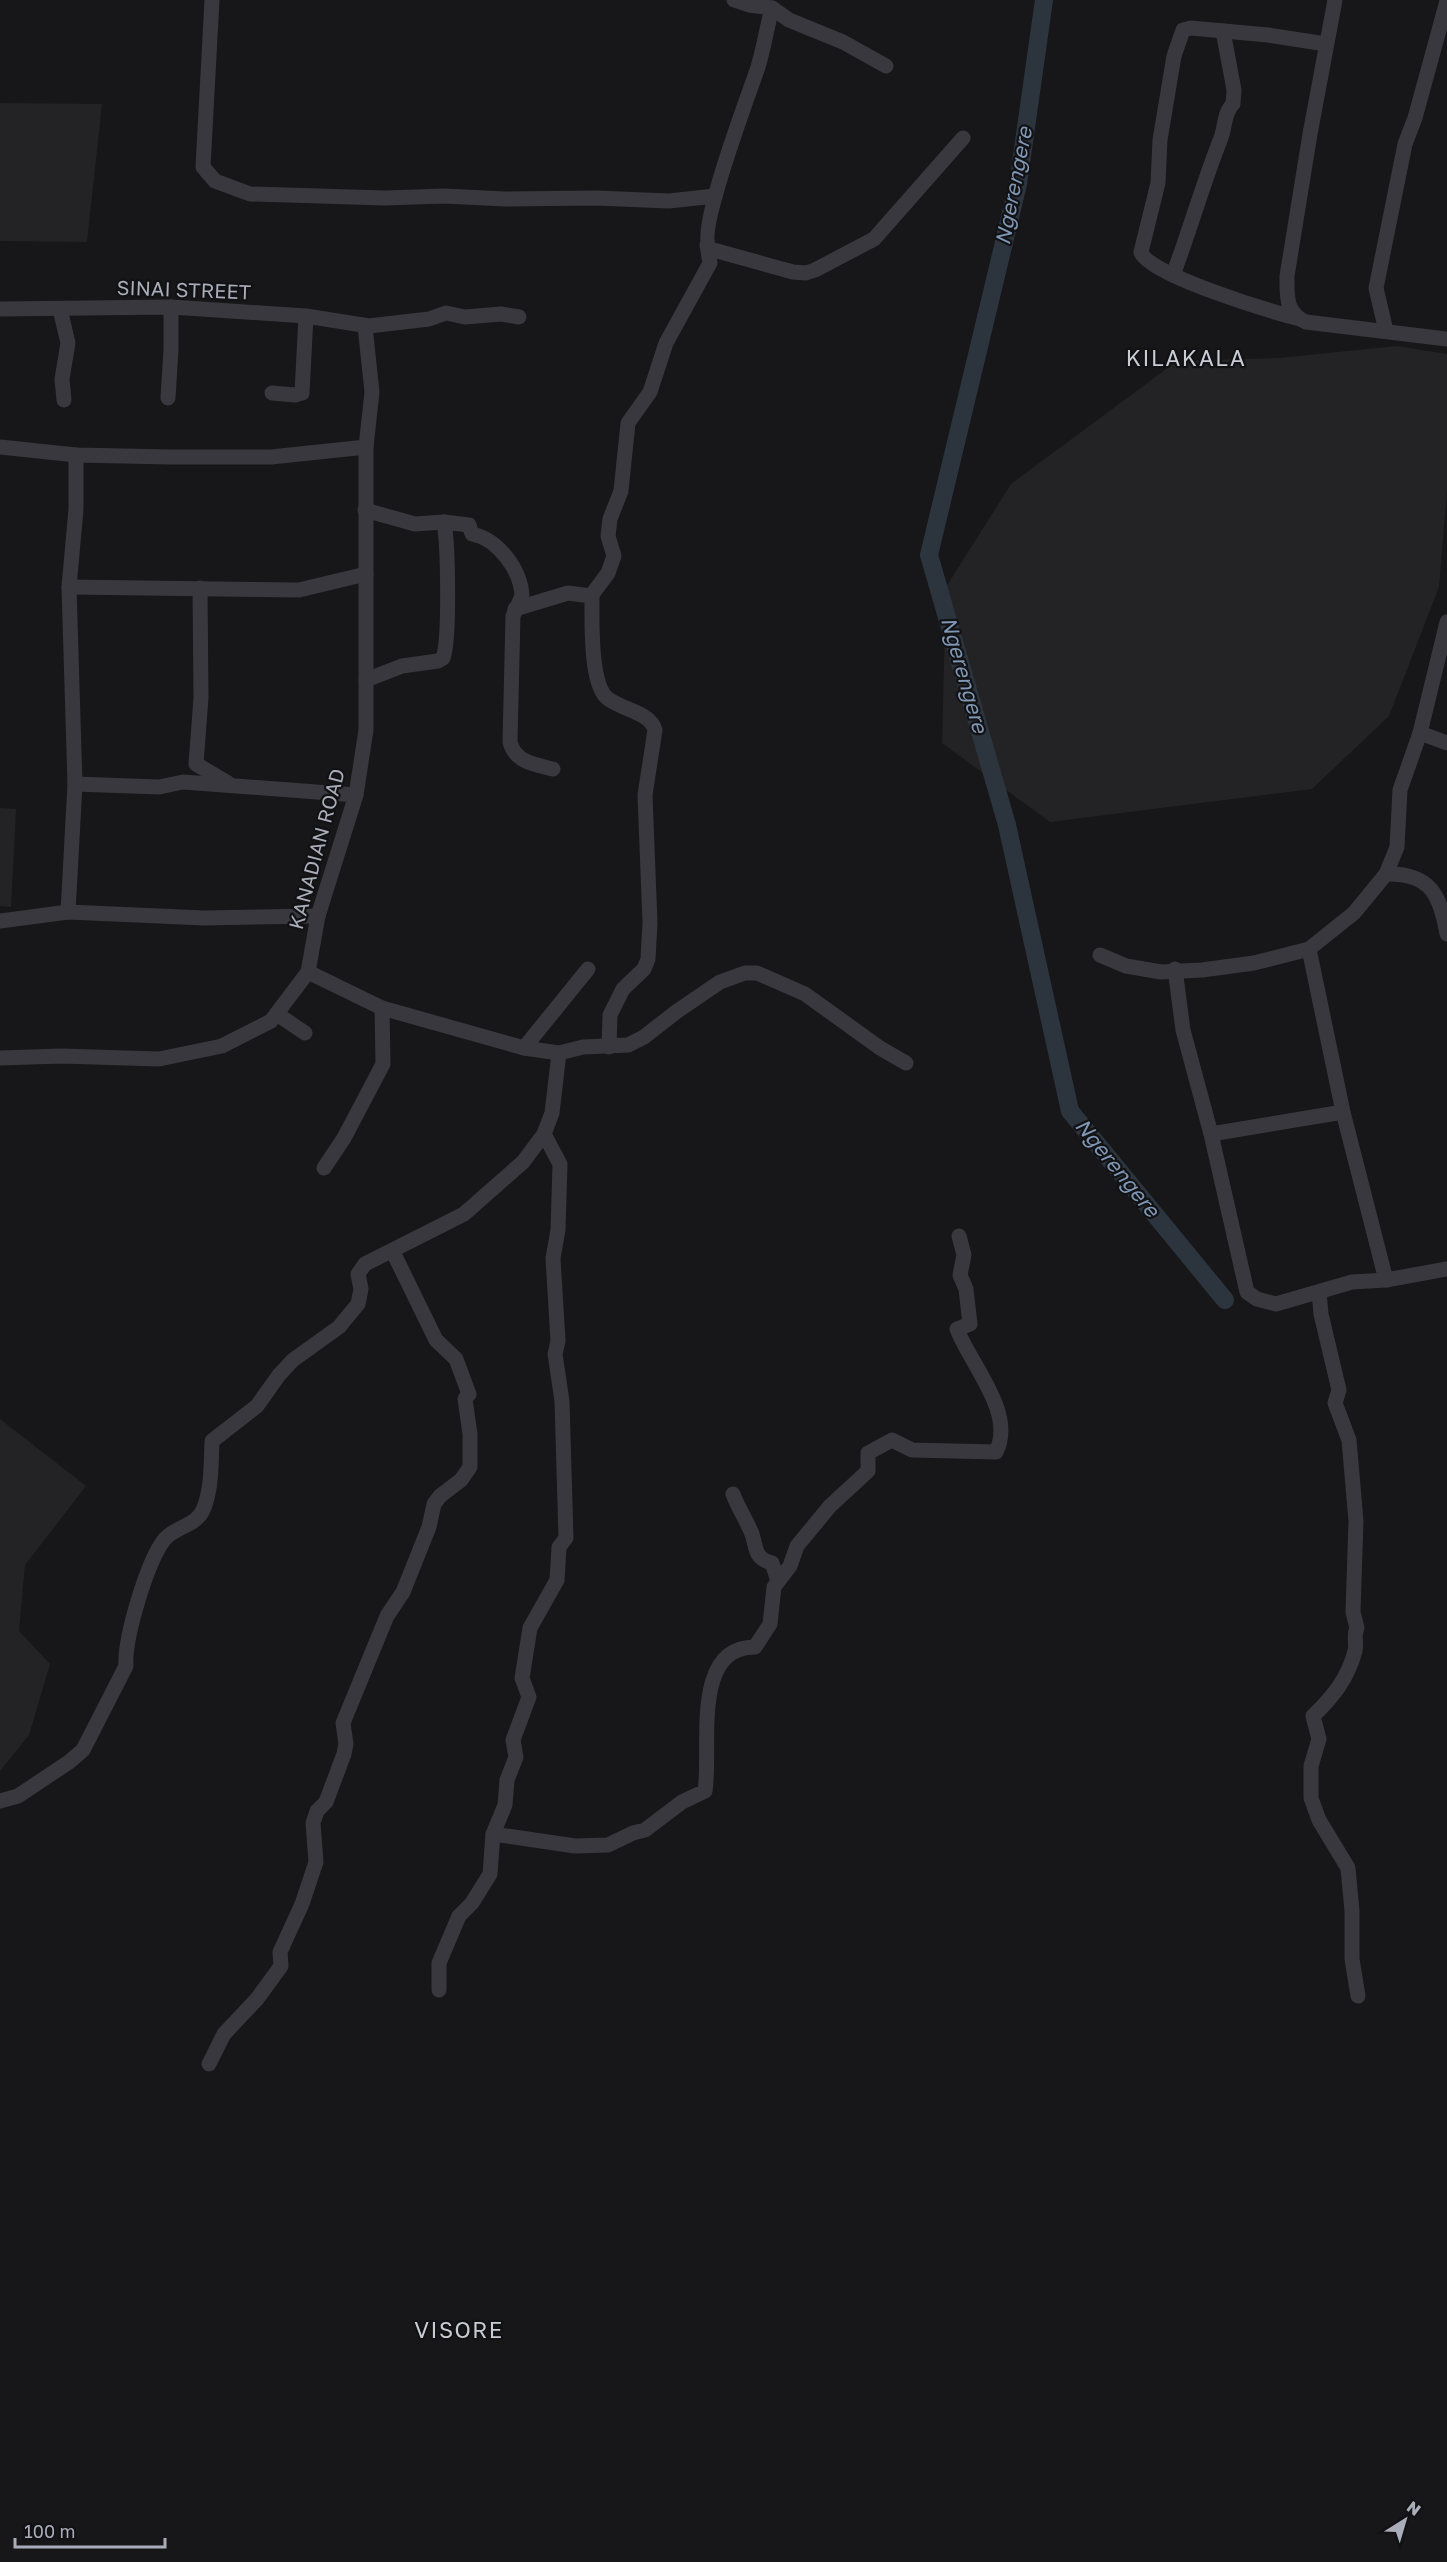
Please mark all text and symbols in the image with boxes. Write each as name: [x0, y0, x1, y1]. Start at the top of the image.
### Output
water label: Ngerengere: [989, 123, 1038, 247]
street label: SINAI STREET: [116, 275, 252, 303]
district label: KILAKALA: [1126, 344, 1246, 371]
water label: Ngerengere: [936, 614, 994, 737]
street label: KANADIAN ROAD: [283, 766, 349, 932]
water label: Ngerengere: [1070, 1113, 1167, 1223]
district label: VISORE: [414, 2316, 504, 2343]
north arrow: [1375, 2490, 1435, 2550]
text: N: [1403, 2496, 1425, 2520]
scale bar: [15, 2511, 165, 2549]
text: 100 m: [24, 2520, 75, 2542]

